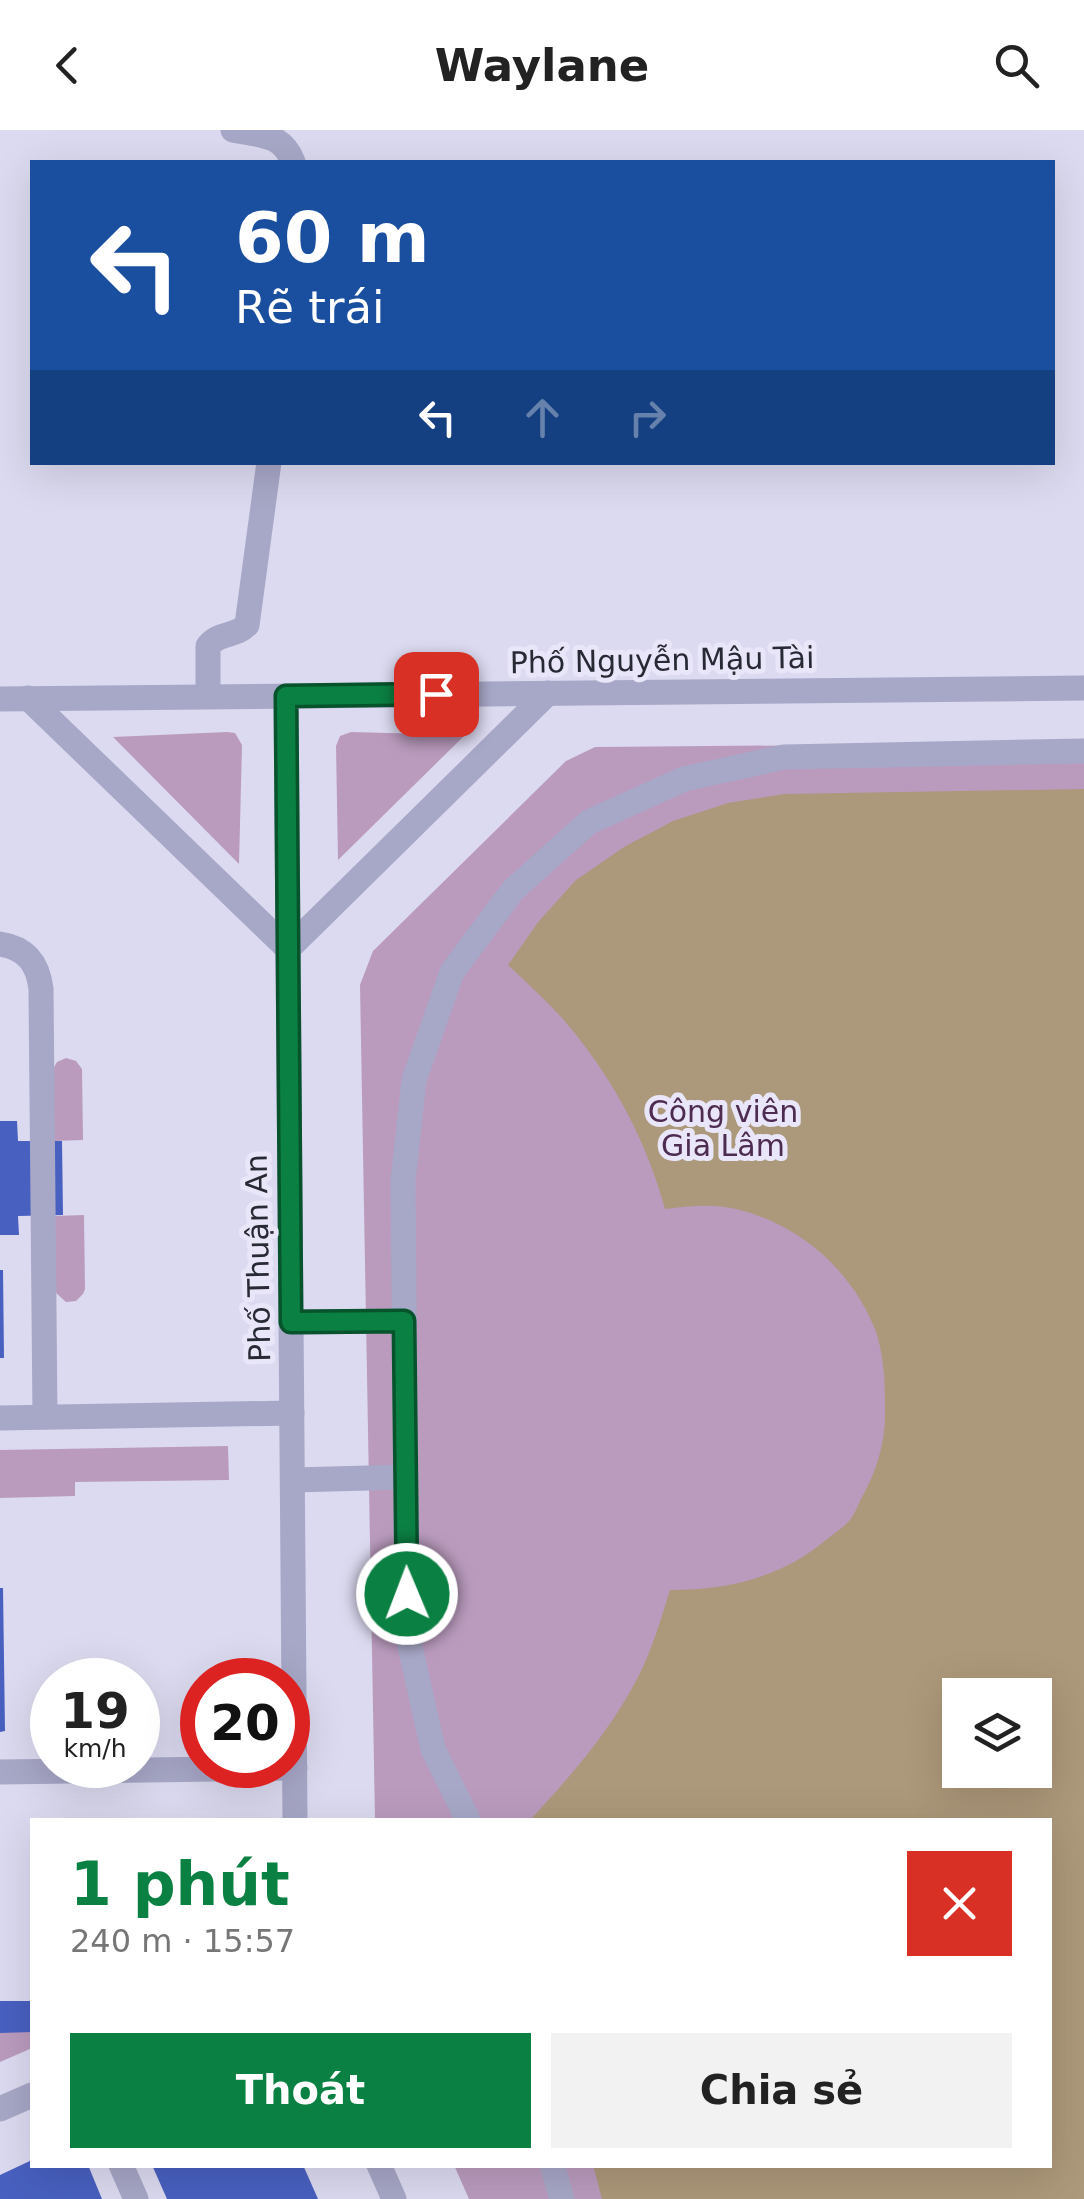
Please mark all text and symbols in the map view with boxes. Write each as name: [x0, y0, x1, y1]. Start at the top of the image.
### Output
icon: back: [40, 38, 95, 93]
icon: search: [989, 38, 1044, 93]
text: Waylane: [435, 39, 649, 92]
text: 60 m: [235, 197, 430, 279]
icon: left: [70, 200, 200, 330]
text: Rẽ trái: [235, 281, 384, 334]
icon: left: [410, 390, 465, 445]
icon: ahead: [515, 390, 570, 445]
icon: right: [620, 390, 675, 445]
street label: Phố Nguyễn Mậu Tài: [509, 640, 815, 680]
pin: [394, 652, 479, 737]
icon: arrive: [409, 667, 464, 722]
park label: Công viên Gia Lâm: [648, 1094, 798, 1163]
street label: Phố Thuận An: [239, 1154, 277, 1362]
position arrow: [355, 1542, 459, 1646]
speed limit sign: 20: [180, 1658, 310, 1788]
map controls: [942, 1678, 1052, 1788]
button: layers: [942, 1678, 1052, 1788]
text: 19: [60, 1682, 130, 1740]
text: km/h: [63, 1734, 127, 1763]
text: 1 phút: [70, 1849, 290, 1919]
button: close: [907, 1851, 1012, 1956]
text: 240 m · 15:57: [70, 1922, 295, 1960]
button: Thoát: [70, 2033, 531, 2148]
button: Chia sẻ: [551, 2033, 1012, 2148]

